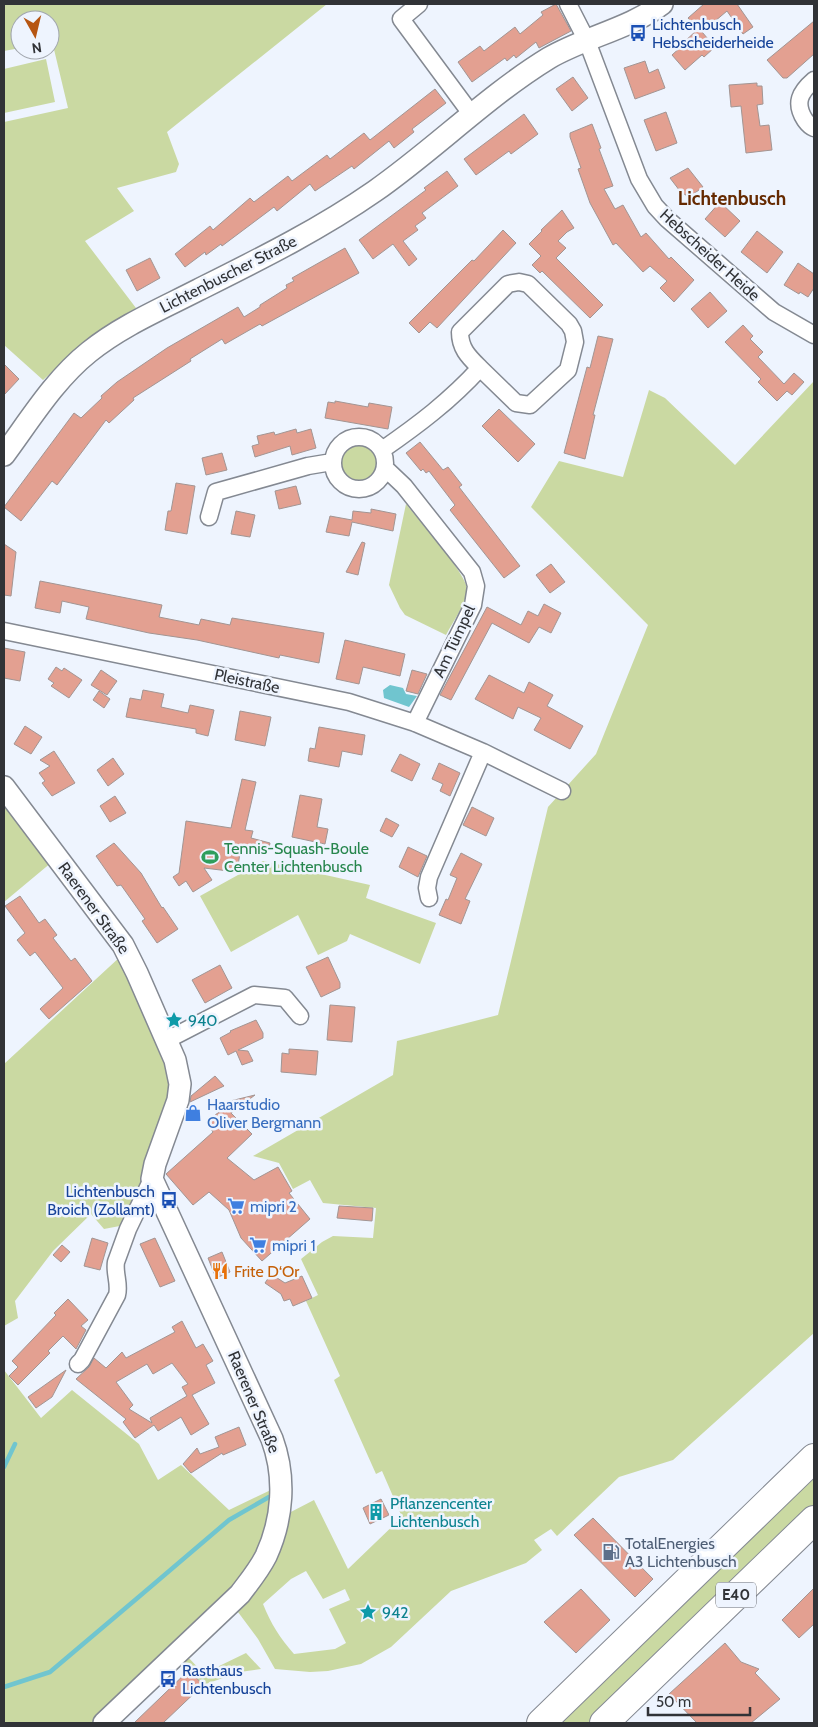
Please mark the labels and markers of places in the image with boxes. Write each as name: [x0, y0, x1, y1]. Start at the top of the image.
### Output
place label: Lichtenbusch Hebscheiderheide: [652, 15, 774, 52]
bus stop icon: Lichtenbusch Hebscheiderheide: [628, 23, 648, 43]
place label: Tennis-Squash-Boule Center Lichtenbusch: [224, 839, 369, 876]
sports icon: Tennis-Squash-Boule Center Lichtenbusch: [200, 847, 220, 867]
place icon: 940: [164, 1010, 184, 1030]
place label: 940: [188, 1011, 218, 1030]
place label: Haarstudio Oliver Bergmann: [207, 1095, 321, 1132]
shop icon: Haarstudio Oliver Bergmann: [183, 1103, 203, 1123]
place label: Lichtenbusch Broich (Zollamt): [47, 1182, 155, 1219]
bus stop icon: Lichtenbusch Broich (Zollamt): [159, 1190, 179, 1210]
supermarket icon: mipri 2: [226, 1196, 246, 1216]
place label: mipri 2: [250, 1197, 297, 1216]
supermarket icon: mipri 1: [248, 1235, 268, 1255]
place label: mipri 1: [272, 1236, 316, 1255]
restaurant icon: Frite D‘Or: [210, 1261, 230, 1281]
place label: Frite D‘Or: [234, 1262, 300, 1281]
place label: Pflanzencenter Lichtenbusch: [390, 1494, 493, 1531]
building icon: Pflanzencenter Lichtenbusch: [366, 1502, 386, 1522]
place label: TotalEnergies A3 Lichtenbusch: [625, 1534, 737, 1571]
fuel station icon: TotalEnergies A3 Lichtenbusch: [601, 1542, 621, 1562]
place icon: 942: [358, 1602, 378, 1622]
place label: 942: [382, 1603, 409, 1622]
place label: Rasthaus Lichtenbusch: [182, 1661, 272, 1698]
bus stop icon: Rasthaus Lichtenbusch: [158, 1669, 178, 1689]

